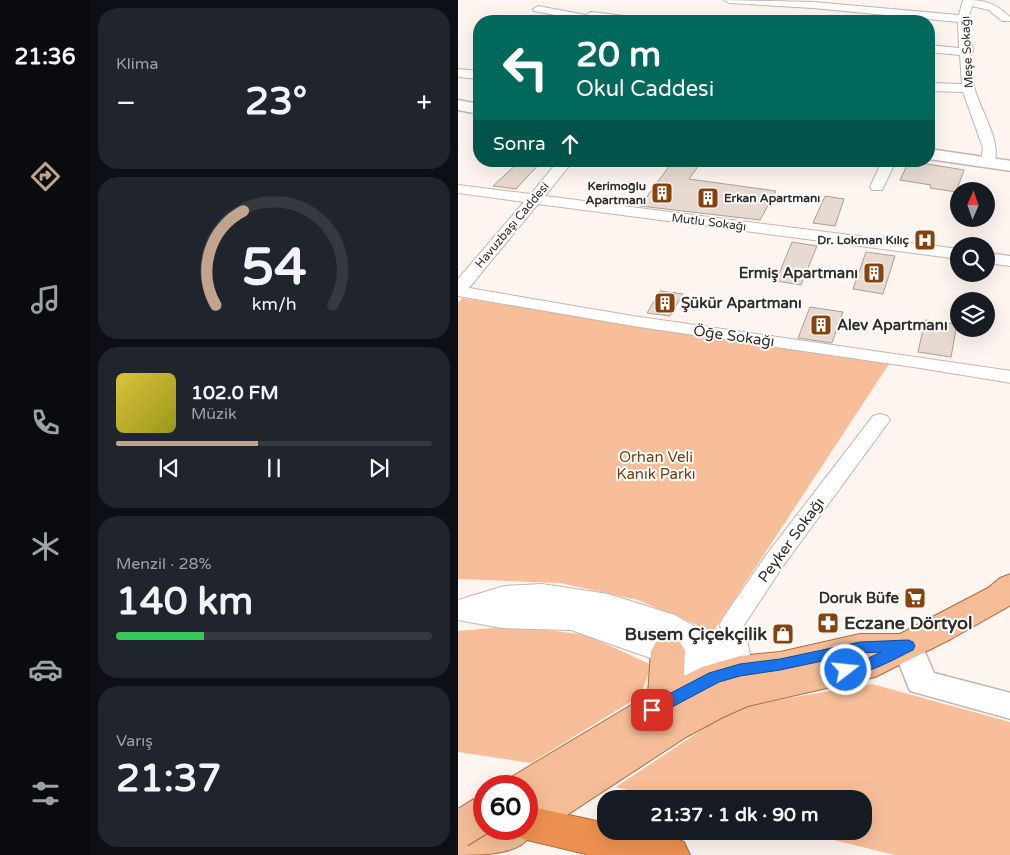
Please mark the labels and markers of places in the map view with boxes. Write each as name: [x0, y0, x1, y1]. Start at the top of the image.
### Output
place label: Kerimoḡlu Apartmanı: [586, 179, 646, 208]
building icon: Kerimoḡlu Apartmanı: [650, 181, 674, 205]
building icon: Erkan Apartmanı: [696, 186, 720, 210]
place label: Erkan Apartmanı: [724, 191, 820, 206]
hospital icon: Dr. Lokman Kılıç: [913, 228, 937, 252]
place label: Dr. Lokman Kılıç: [817, 233, 910, 248]
building icon: Ermiş Apartmanı: [862, 261, 886, 285]
place label: Ermiş Apartmanı: [739, 264, 858, 283]
building icon: Şükür Apartmanı: [653, 291, 677, 315]
place label: Şükür Apartmanı: [681, 294, 802, 313]
building icon: Alev Apartmanı: [809, 313, 833, 337]
place label: Alev Apartmanı: [837, 316, 948, 335]
supermarket icon: Doruk Büfe: [903, 586, 927, 610]
place label: Doruk Büfe: [819, 589, 900, 607]
pharmacy icon: Eczane Dörtyol: [816, 611, 840, 635]
place label: Eczane Dörtyol: [844, 612, 973, 634]
shop icon: Busem Çiçekçilik: [771, 622, 795, 646]
place label: Busem Çiçekçilik: [625, 623, 767, 645]
pin: [631, 689, 673, 731]

